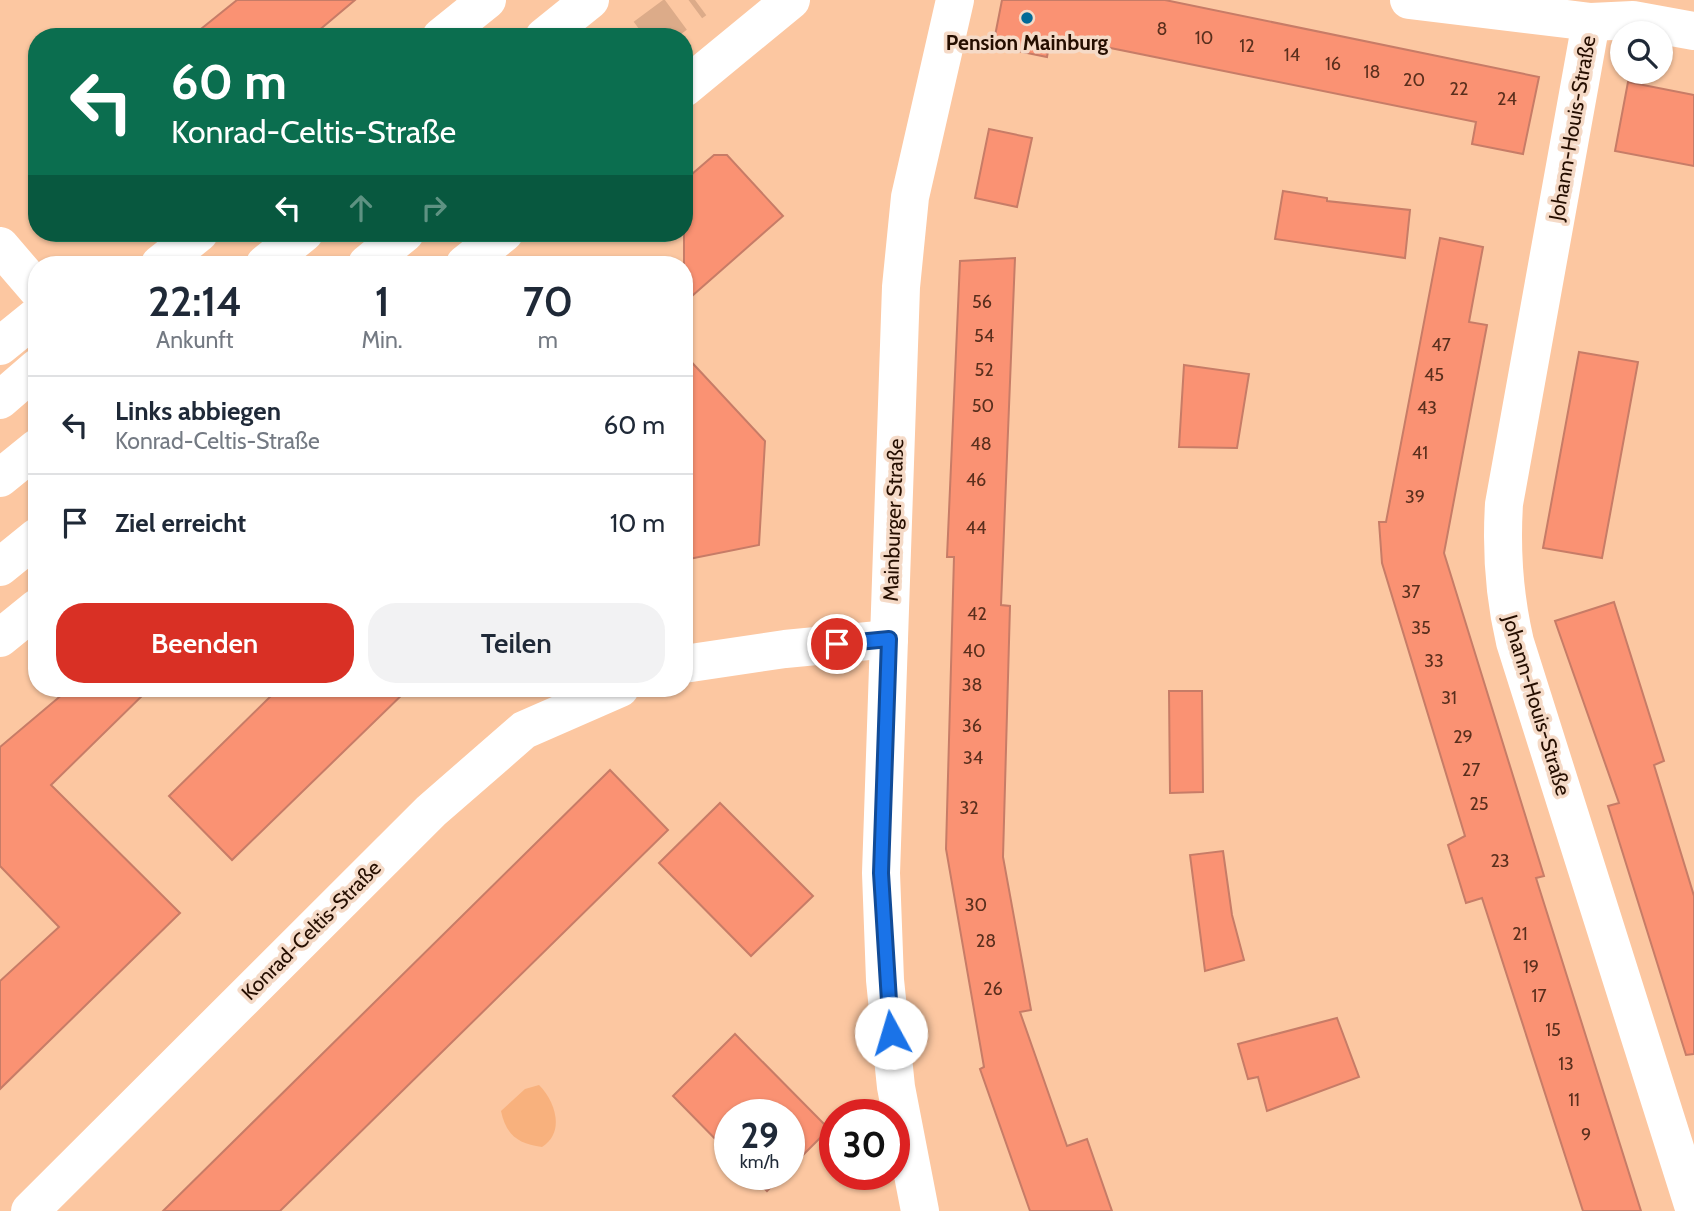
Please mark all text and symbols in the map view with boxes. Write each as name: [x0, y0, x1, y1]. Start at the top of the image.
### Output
marker: Pension Mainburg: [1019, 10, 1035, 26]
house number: 8: [1157, 18, 1167, 40]
map controls: [1610, 21, 1673, 84]
button: search: [1610, 21, 1673, 84]
house number: 10: [1195, 27, 1213, 49]
place label: Pension Mainburg: [946, 30, 1109, 55]
street label: Johann-Houis-Straße: [1543, 33, 1601, 224]
house number: 12: [1239, 35, 1255, 57]
house number: 14: [1284, 44, 1300, 66]
text: 60 m: [171, 52, 287, 111]
house number: 16: [1325, 53, 1341, 75]
icon: left: [56, 56, 147, 147]
house number: 18: [1364, 61, 1380, 83]
house number: 20: [1403, 69, 1425, 91]
house number: 22: [1450, 78, 1468, 100]
house number: 24: [1497, 88, 1517, 110]
text: Konrad-Celtis-Straße: [171, 112, 456, 151]
icon: left: [269, 189, 307, 227]
icon: ahead: [342, 189, 380, 227]
icon: right: [415, 189, 453, 227]
text: 22:14: [148, 275, 242, 327]
text: 1: [375, 275, 390, 327]
text: 70: [523, 275, 573, 327]
house number: 56: [972, 291, 992, 313]
house number: 54: [974, 325, 994, 347]
text: Ankunft: [156, 326, 234, 354]
text: Min.: [362, 326, 403, 354]
text: m: [538, 326, 558, 354]
house number: 47: [1431, 334, 1451, 356]
house number: 52: [974, 359, 994, 381]
house number: 45: [1424, 364, 1444, 386]
text: Links abbiegen: [115, 395, 281, 427]
house number: 50: [972, 395, 994, 417]
house number: 43: [1417, 397, 1437, 419]
icon: left: [56, 406, 94, 444]
text: 60 m: [603, 409, 665, 441]
text: Konrad-Celtis-Straße: [115, 427, 320, 455]
house number: 48: [970, 433, 992, 455]
street label: Mainburger Straße: [878, 438, 908, 602]
house number: 41: [1412, 442, 1428, 464]
house number: 46: [966, 469, 986, 491]
house number: 39: [1405, 486, 1425, 508]
icon: arrive: [56, 504, 94, 542]
text: Ziel erreicht: [115, 507, 246, 539]
text: 10 m: [610, 507, 665, 539]
house number: 44: [966, 517, 986, 539]
house number: 37: [1402, 581, 1420, 603]
button: Beenden: [56, 603, 354, 683]
button: Teilen: [368, 603, 665, 683]
house number: 42: [967, 603, 987, 625]
street label: Johann-Houis-Straße: [1497, 611, 1576, 799]
pin: [807, 614, 867, 674]
house number: 35: [1411, 617, 1431, 639]
icon: arrive: [818, 625, 856, 663]
house number: 40: [963, 640, 985, 662]
house number: 33: [1424, 650, 1444, 672]
house number: 38: [962, 674, 982, 696]
house number: 31: [1441, 687, 1457, 709]
house number: 36: [962, 715, 982, 737]
house number: 29: [1453, 726, 1473, 748]
house number: 34: [963, 747, 983, 769]
house number: 27: [1462, 759, 1480, 781]
house number: 25: [1469, 793, 1489, 815]
house number: 32: [959, 797, 979, 819]
house number: 23: [1490, 850, 1510, 872]
street label: Konrad-Celtis-Straße: [236, 855, 386, 1005]
house number: 30: [965, 894, 987, 916]
house number: 21: [1512, 923, 1528, 945]
house number: 28: [976, 930, 996, 952]
house number: 19: [1523, 956, 1539, 978]
house number: 26: [983, 978, 1003, 1000]
house number: 17: [1532, 985, 1546, 1007]
position arrow: [854, 996, 928, 1070]
house number: 15: [1545, 1019, 1561, 1041]
house number: 13: [1558, 1053, 1574, 1075]
house number: 11: [1568, 1089, 1580, 1111]
speed limit sign: 30: [819, 1099, 910, 1190]
text: 29: [740, 1114, 779, 1157]
house number: 9: [1581, 1124, 1591, 1146]
text: km/h: [740, 1151, 779, 1173]

